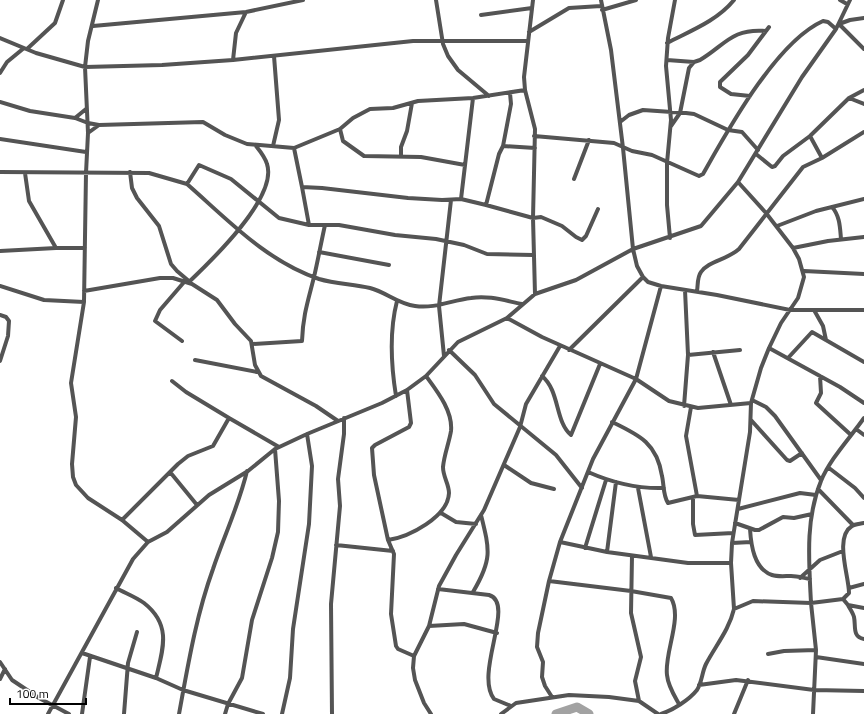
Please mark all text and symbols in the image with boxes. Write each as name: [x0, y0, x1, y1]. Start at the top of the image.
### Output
scale bar: [10, 680, 86, 706]
text: 100 m: [16, 684, 49, 703]

